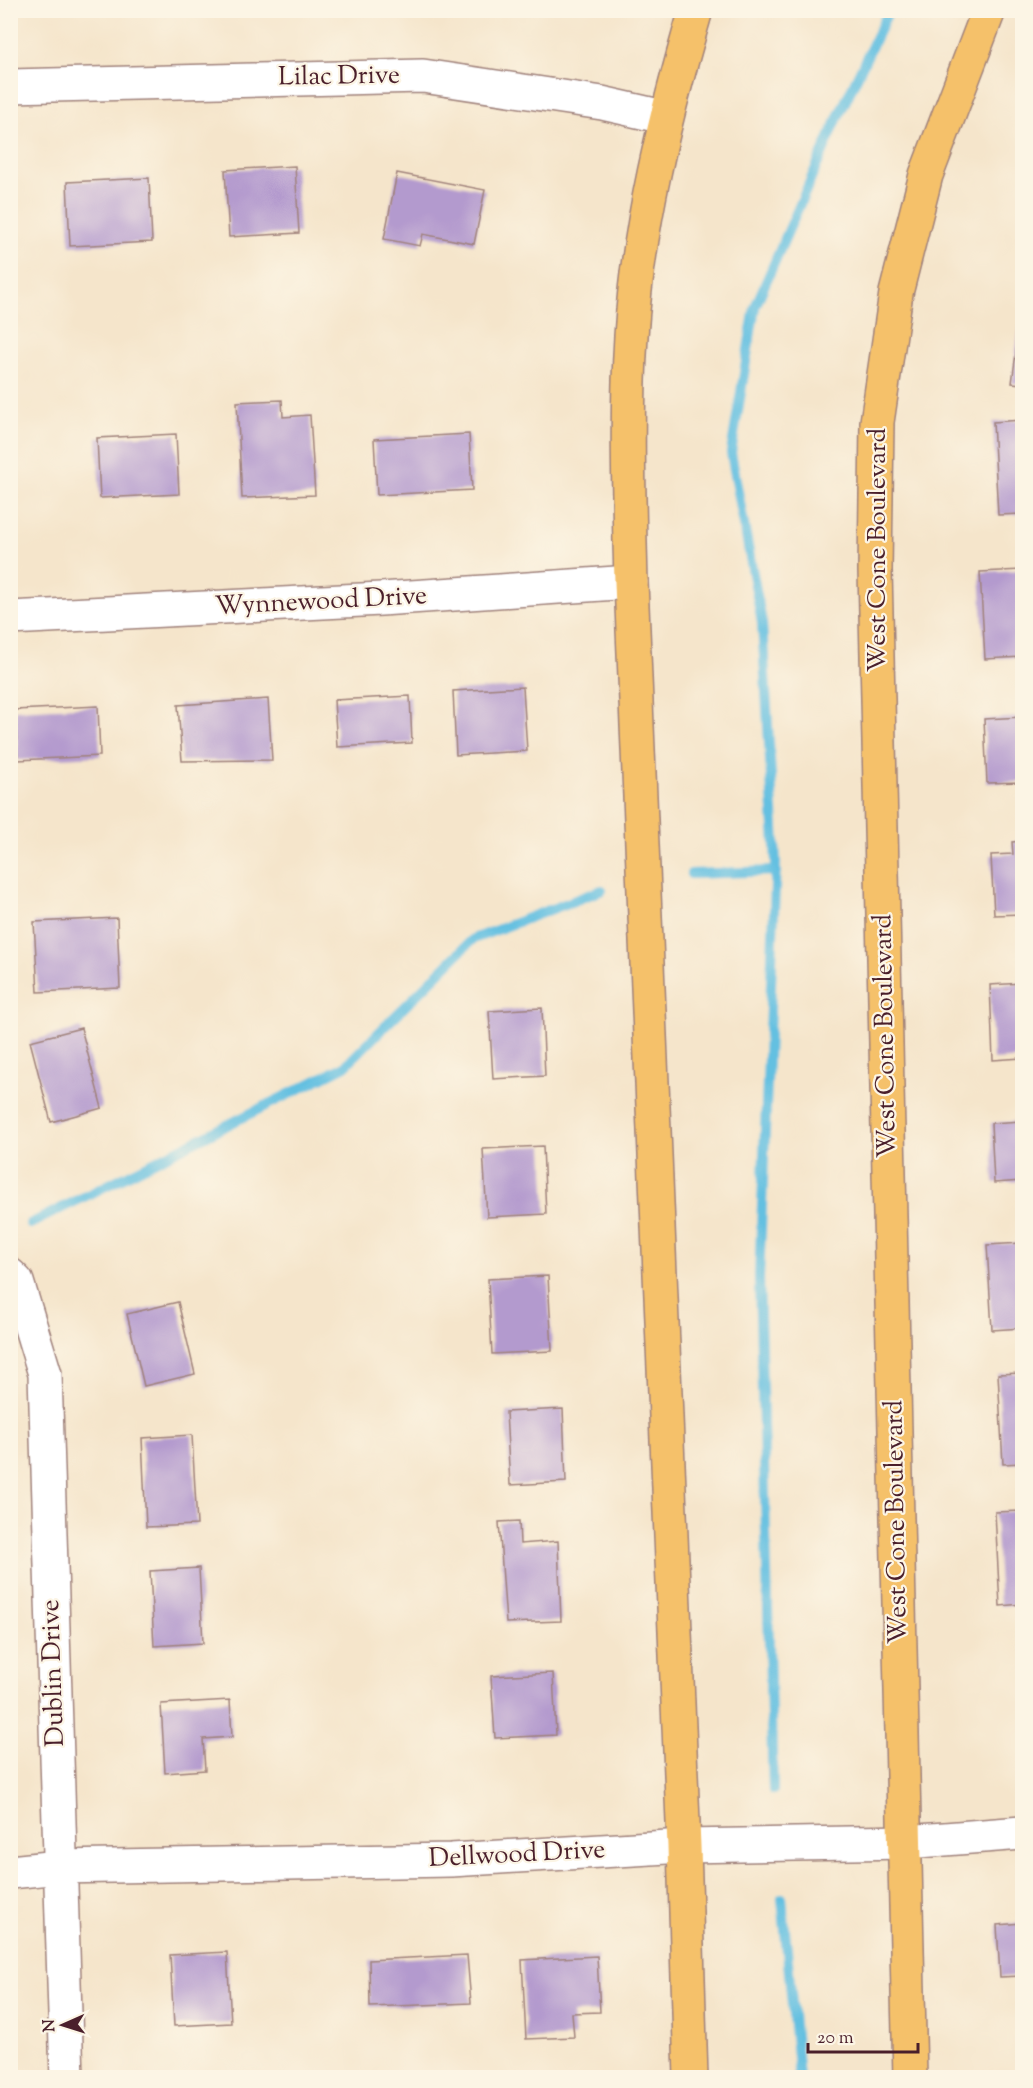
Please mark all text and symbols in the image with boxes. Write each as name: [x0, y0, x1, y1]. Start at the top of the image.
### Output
street label: Lilac Drive: [278, 57, 400, 97]
street label: West Cone Boulevard: [860, 428, 897, 672]
street label: Wynnewood Drive: [214, 578, 428, 626]
street label: West Cone Boulevard: [865, 913, 907, 1158]
street label: West Cone Boulevard: [876, 1399, 918, 1644]
street label: Dublin Drive: [33, 1599, 75, 1747]
street label: Dellwood Drive: [428, 1832, 606, 1878]
north arrow: [33, 1995, 93, 2055]
scale bar: [808, 2016, 918, 2054]
text: N: [39, 2018, 62, 2033]
text: 20 m: [817, 2026, 854, 2052]

